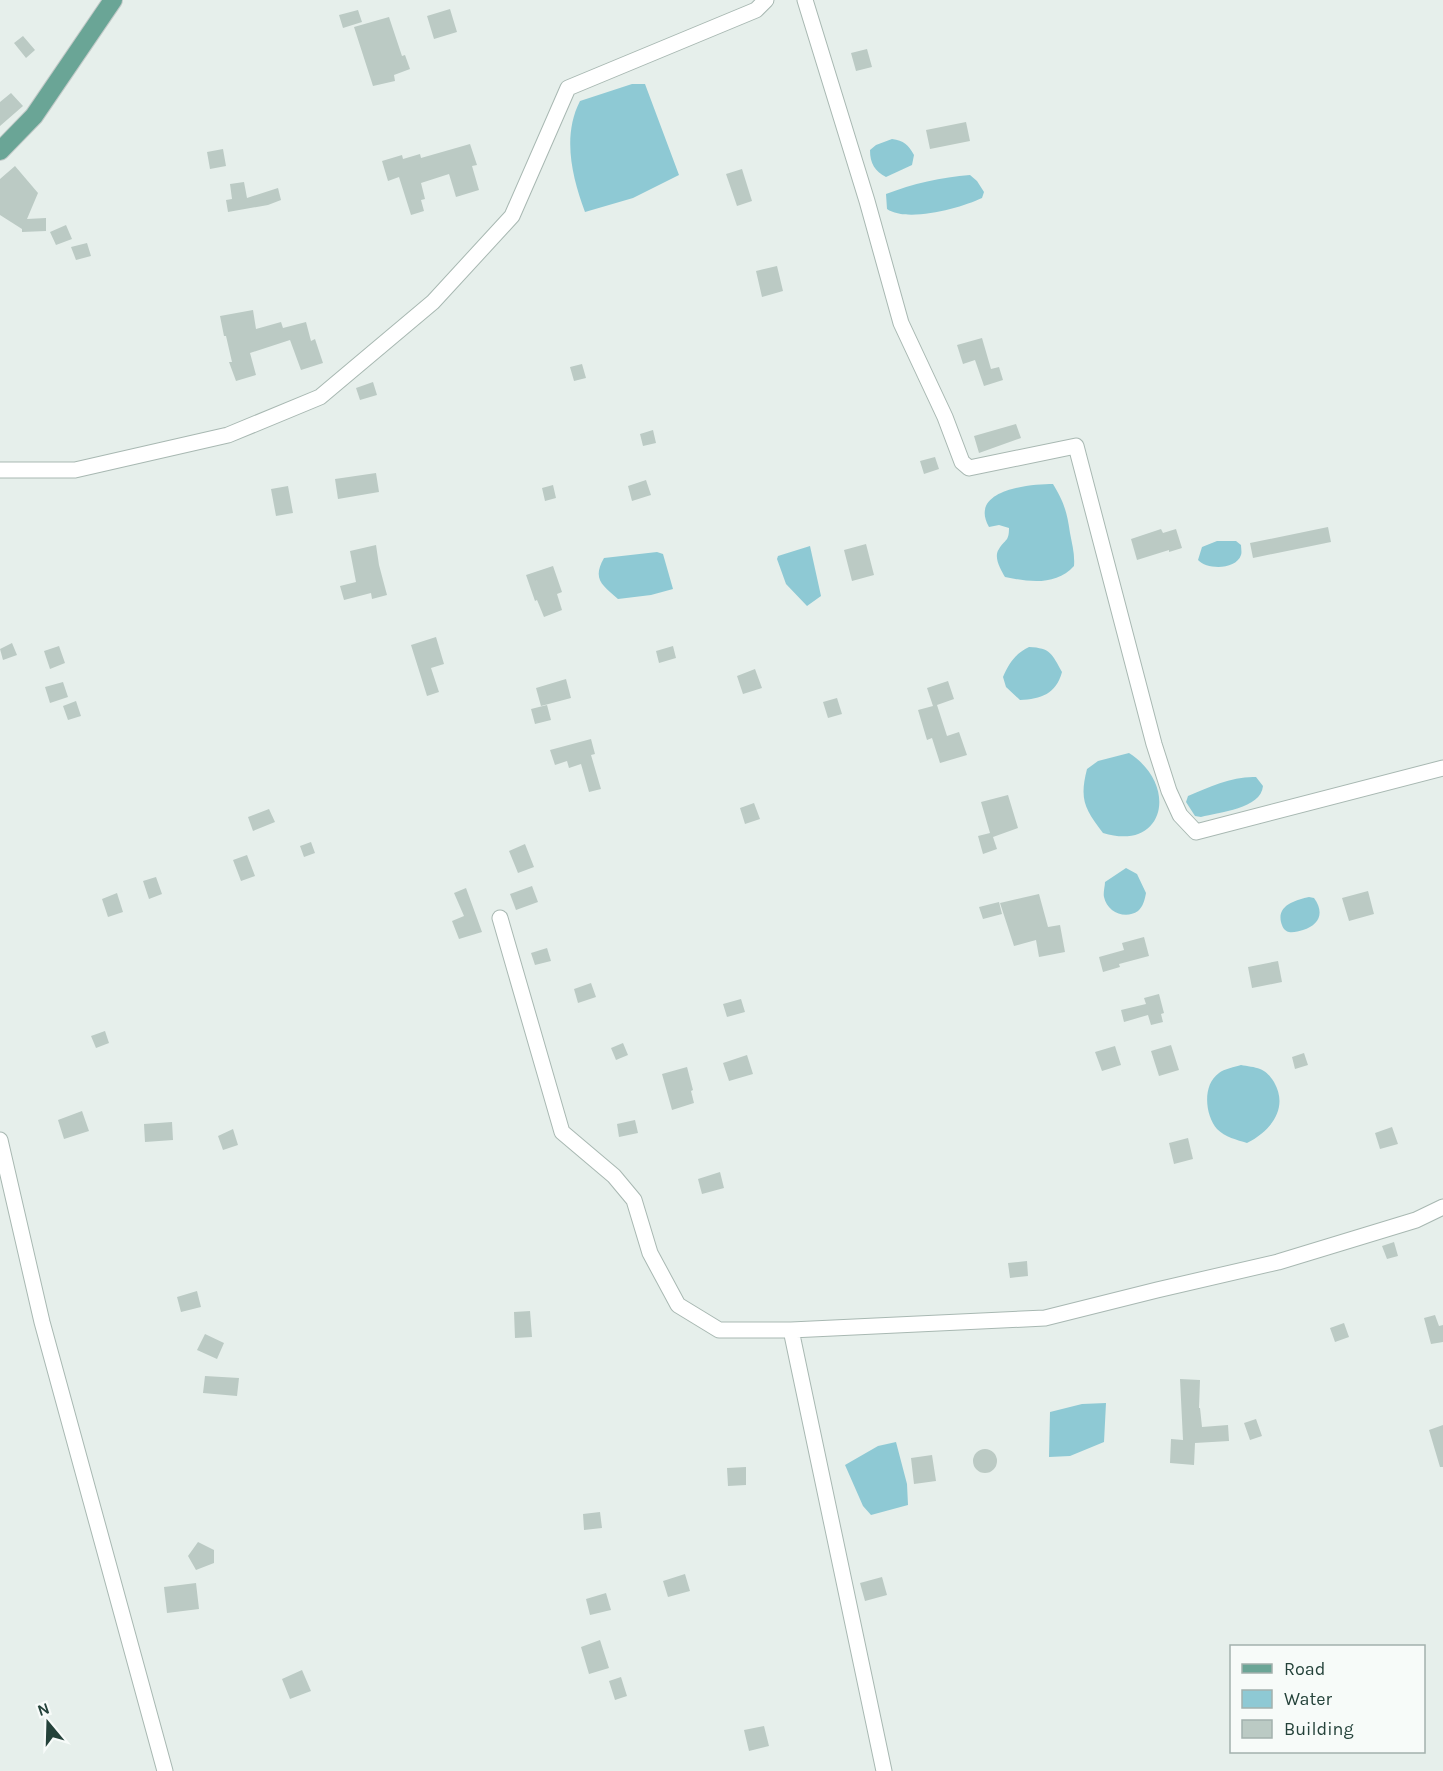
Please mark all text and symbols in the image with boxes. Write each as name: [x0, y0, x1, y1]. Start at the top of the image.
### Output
legend: [1230, 1645, 1425, 1753]
text: Road: [1284, 1658, 1325, 1680]
text: Water: [1284, 1688, 1332, 1710]
north arrow: [18, 1693, 78, 1753]
text: N: [35, 1698, 52, 1720]
text: Building: [1284, 1718, 1354, 1740]

